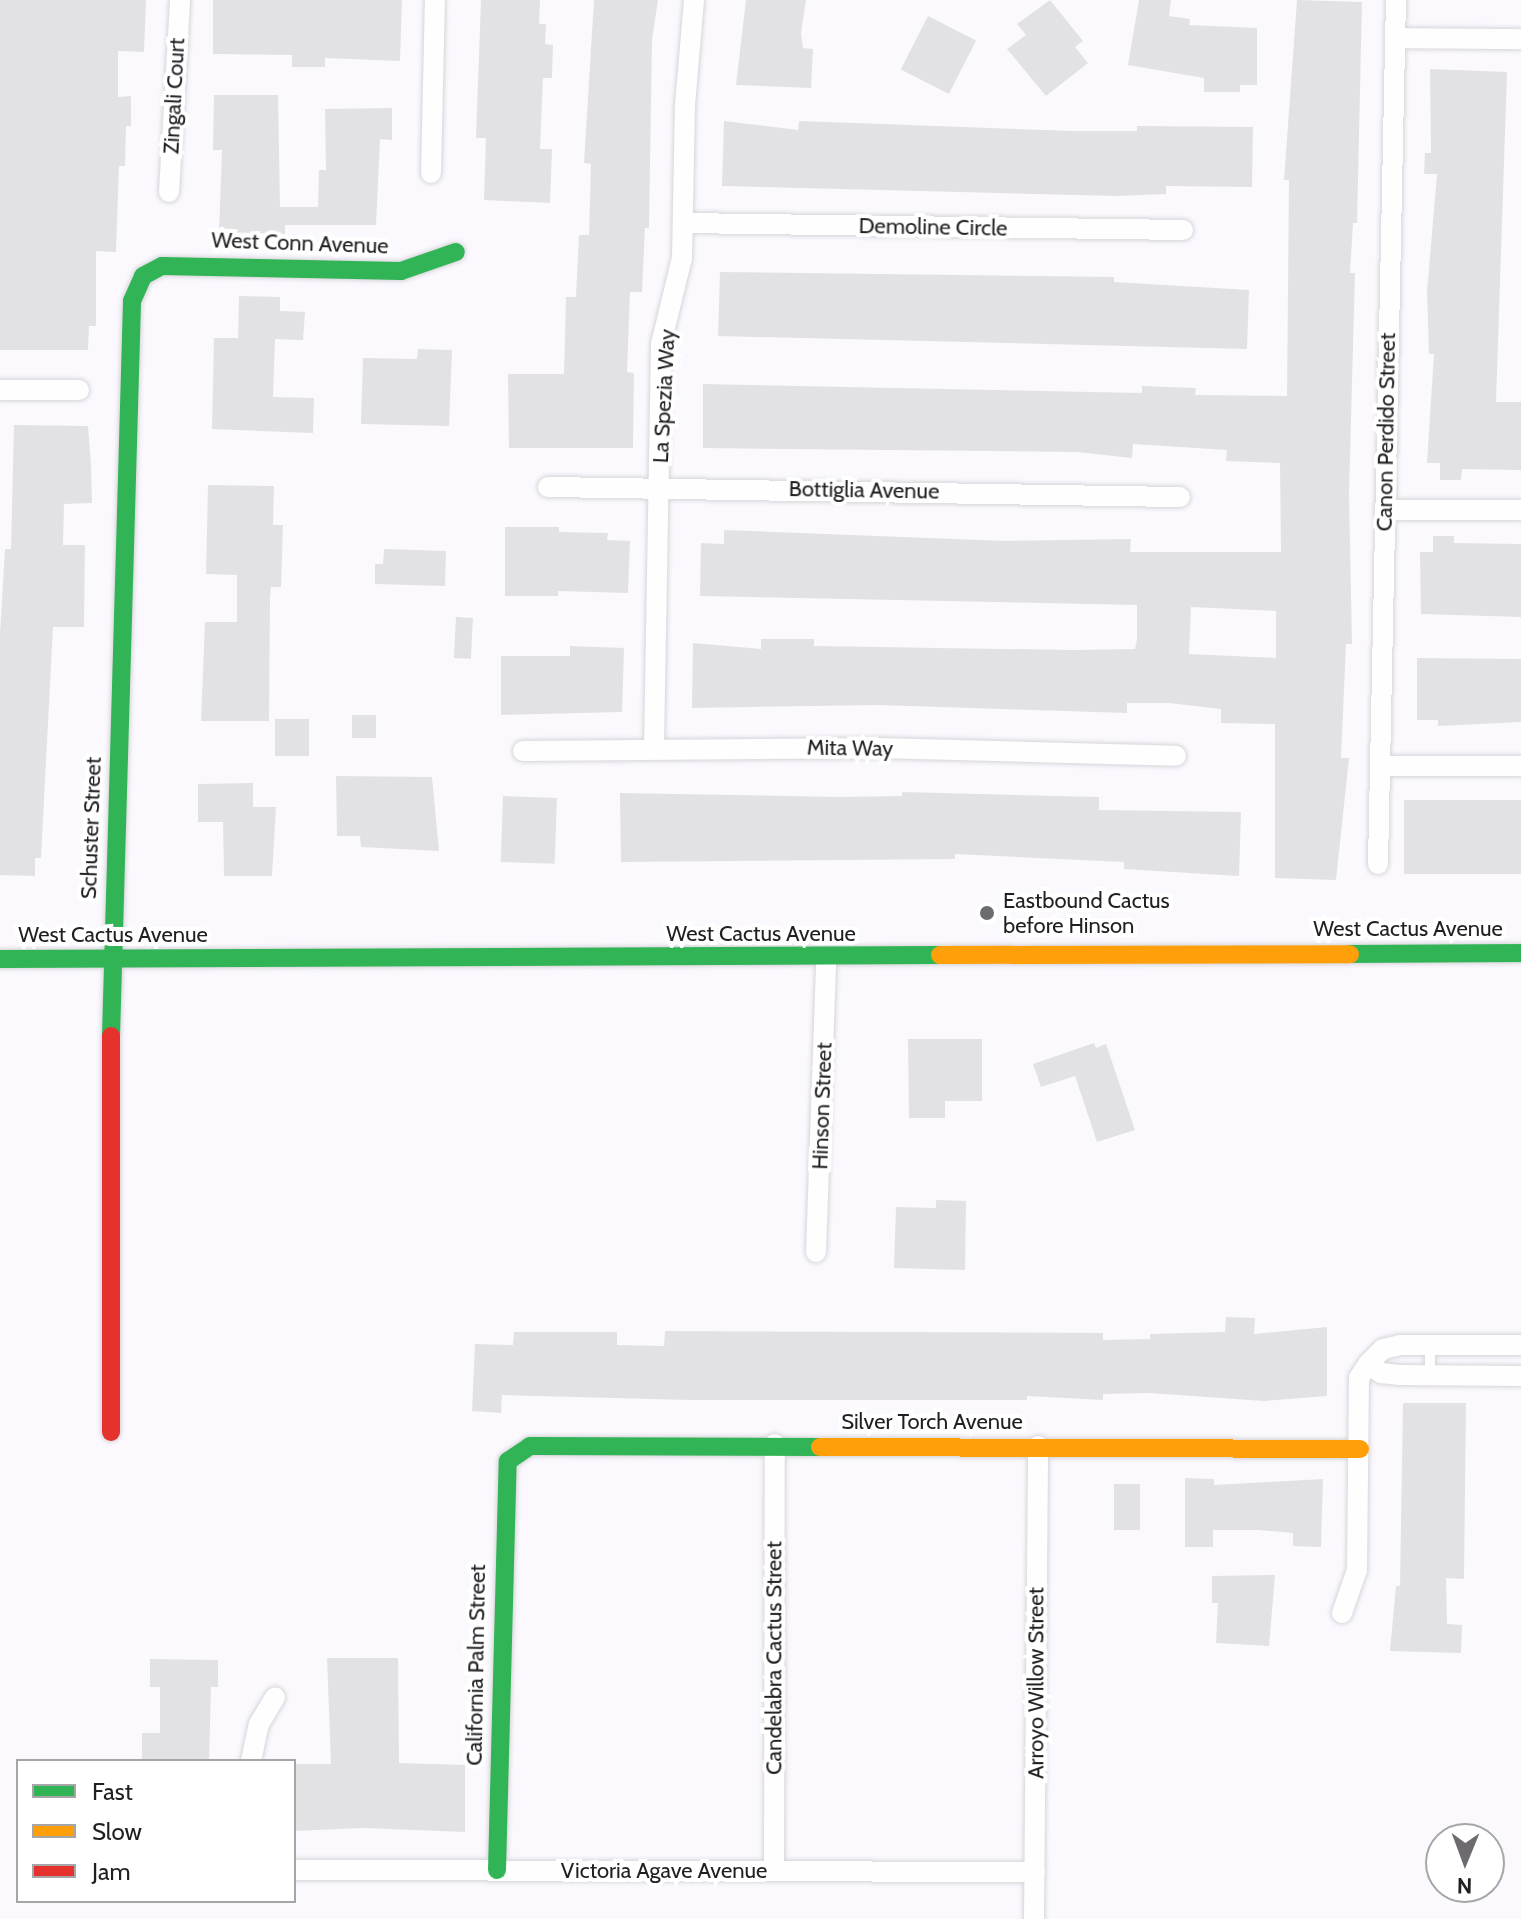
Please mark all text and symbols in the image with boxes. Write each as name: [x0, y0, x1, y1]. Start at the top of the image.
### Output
street label: Zingali Court: [158, 37, 190, 155]
street label: Demoline Circle: [858, 213, 1008, 241]
street label: West Conn Avenue: [211, 227, 389, 259]
street label: La Spezia Way: [647, 328, 681, 464]
street label: Canon Perdido Street: [1371, 332, 1401, 532]
street label: Bottiglia Avenue: [788, 475, 940, 505]
street label: Mita Way: [807, 734, 893, 762]
street label: Schuster Street: [75, 756, 107, 900]
place label: Eastbound Cactus before Hinson: [1003, 887, 1170, 938]
marker: Eastbound Cactus before Hinson: [978, 904, 996, 922]
street label: West Cactus Avenue: [1313, 916, 1503, 942]
street label: West Cactus Avenue: [666, 921, 856, 947]
street label: West Cactus Avenue: [18, 922, 208, 948]
street label: Hinson Street: [807, 1042, 837, 1170]
street label: Silver Torch Avenue: [841, 1409, 1023, 1435]
street label: Candelabra Cactus Street: [761, 1541, 787, 1775]
street label: California Palm Street: [461, 1564, 491, 1766]
street label: Arroyo Willow Street: [1023, 1587, 1049, 1779]
legend: [16, 1759, 296, 1903]
text: Fast: [92, 1777, 133, 1806]
text: Slow: [92, 1817, 142, 1846]
north arrow: [1425, 1823, 1505, 1903]
text: Jam: [92, 1857, 130, 1886]
street label: Victoria Agave Avenue: [561, 1858, 767, 1884]
text: N: [1457, 1872, 1473, 1899]

